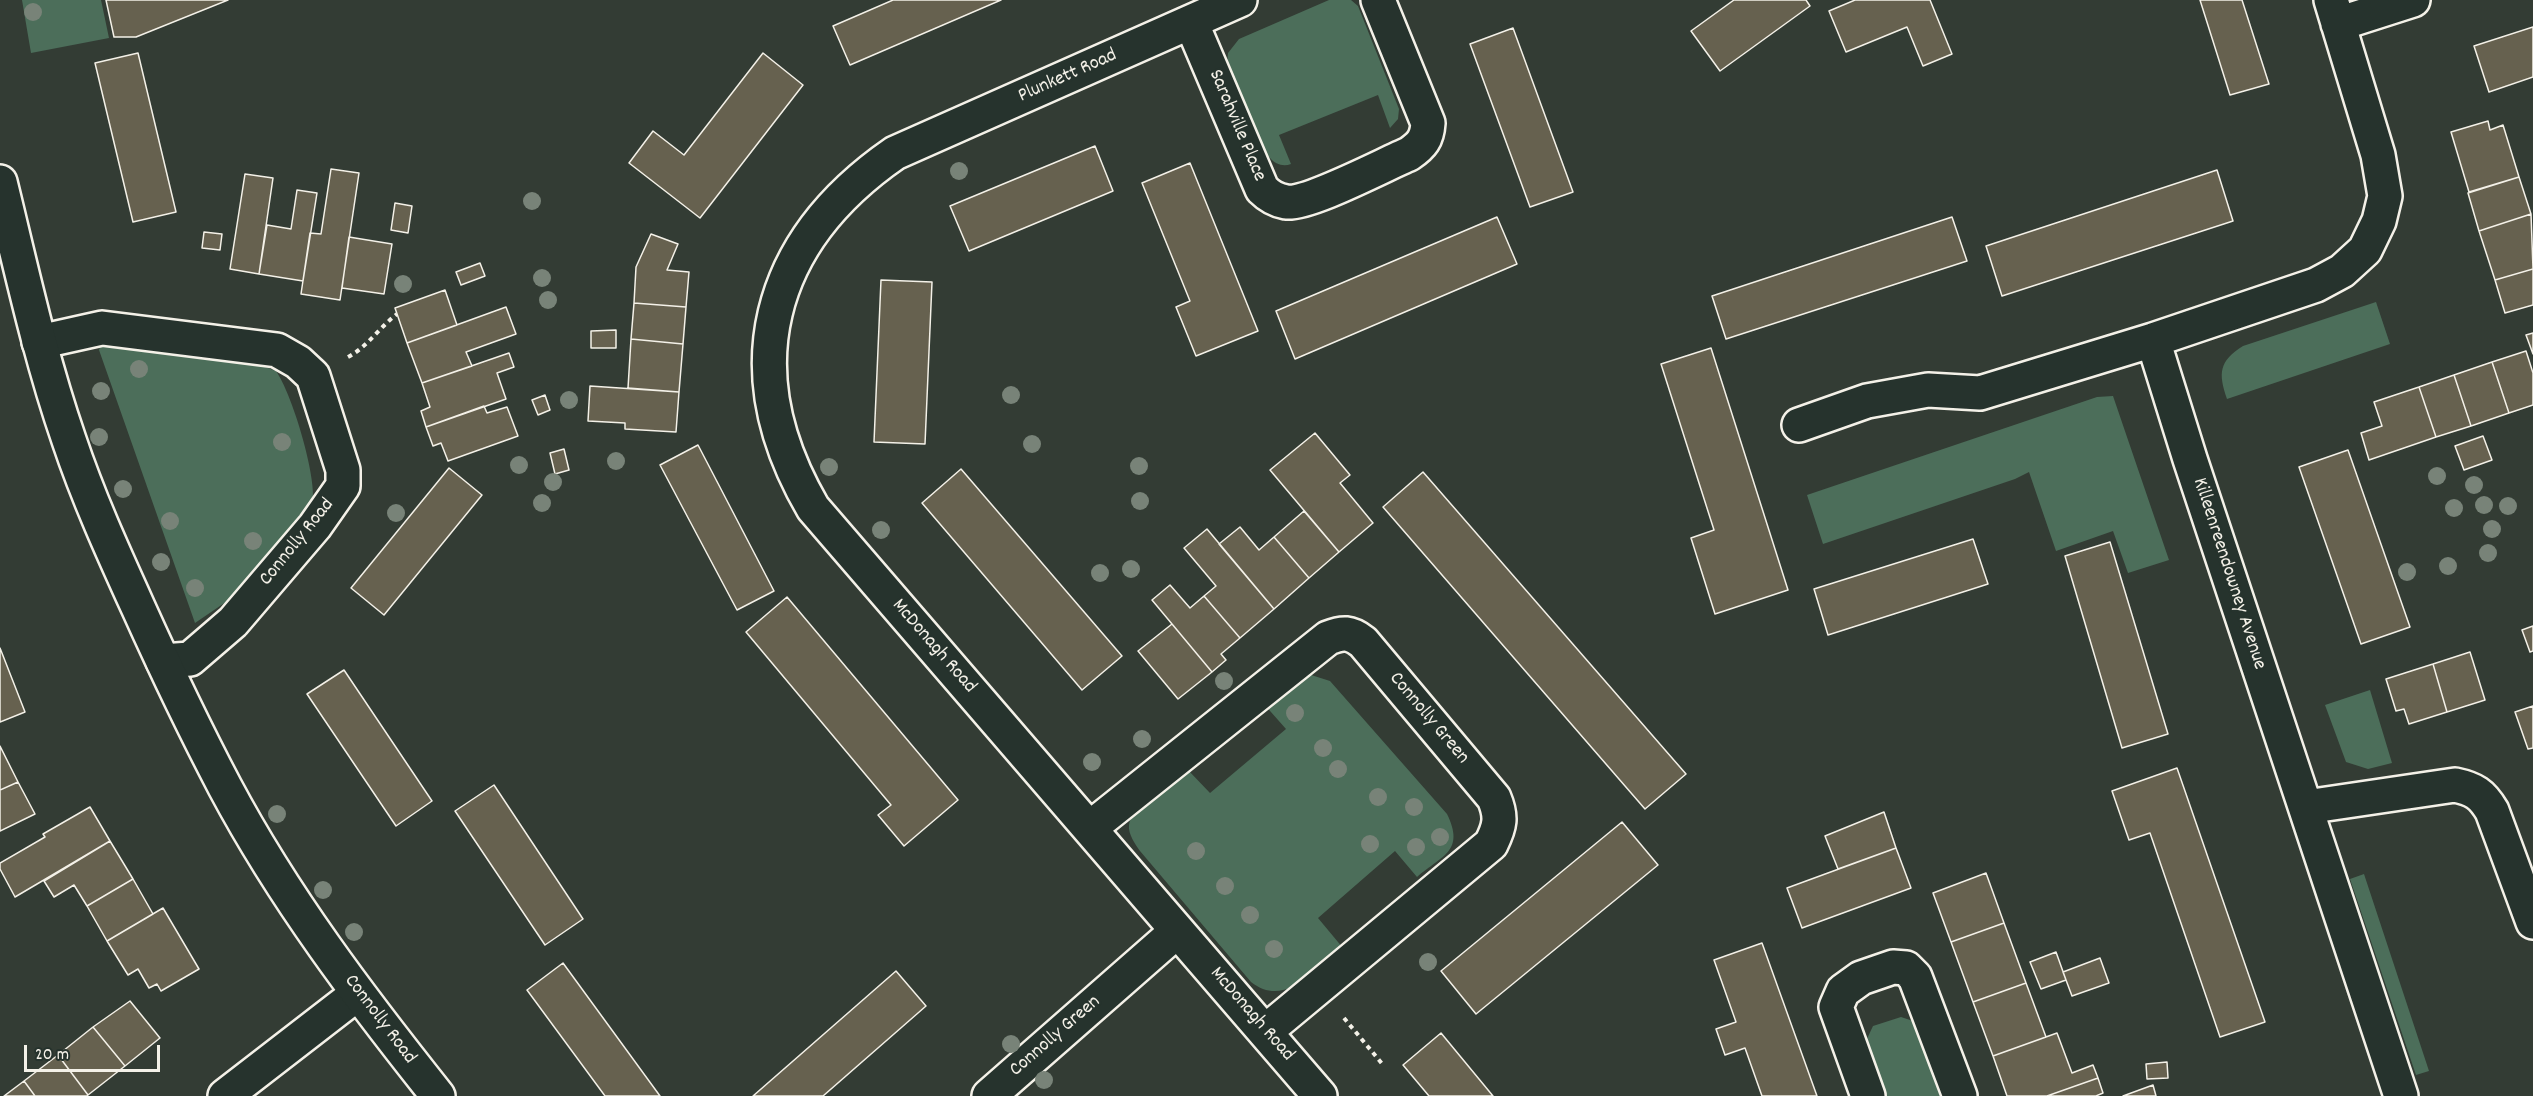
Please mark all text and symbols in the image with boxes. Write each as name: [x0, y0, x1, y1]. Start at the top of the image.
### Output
street label: Plunkett Road: [1015, 45, 1121, 109]
street label: Sarahville Place: [1202, 66, 1270, 186]
street label: Killeenreendowney Avenue: [2186, 475, 2270, 673]
street label: Connolly Road: [255, 494, 341, 592]
street label: McDonagh Road: [885, 595, 981, 699]
street label: Connolly Green: [1383, 668, 1473, 770]
street label: McDonagh Road: [1203, 963, 1299, 1067]
street label: Connolly Road: [338, 971, 420, 1069]
street label: Connolly Green: [1006, 991, 1106, 1083]
scale bar: [27, 1033, 164, 1071]
text: 20 m: [35, 1043, 69, 1068]

